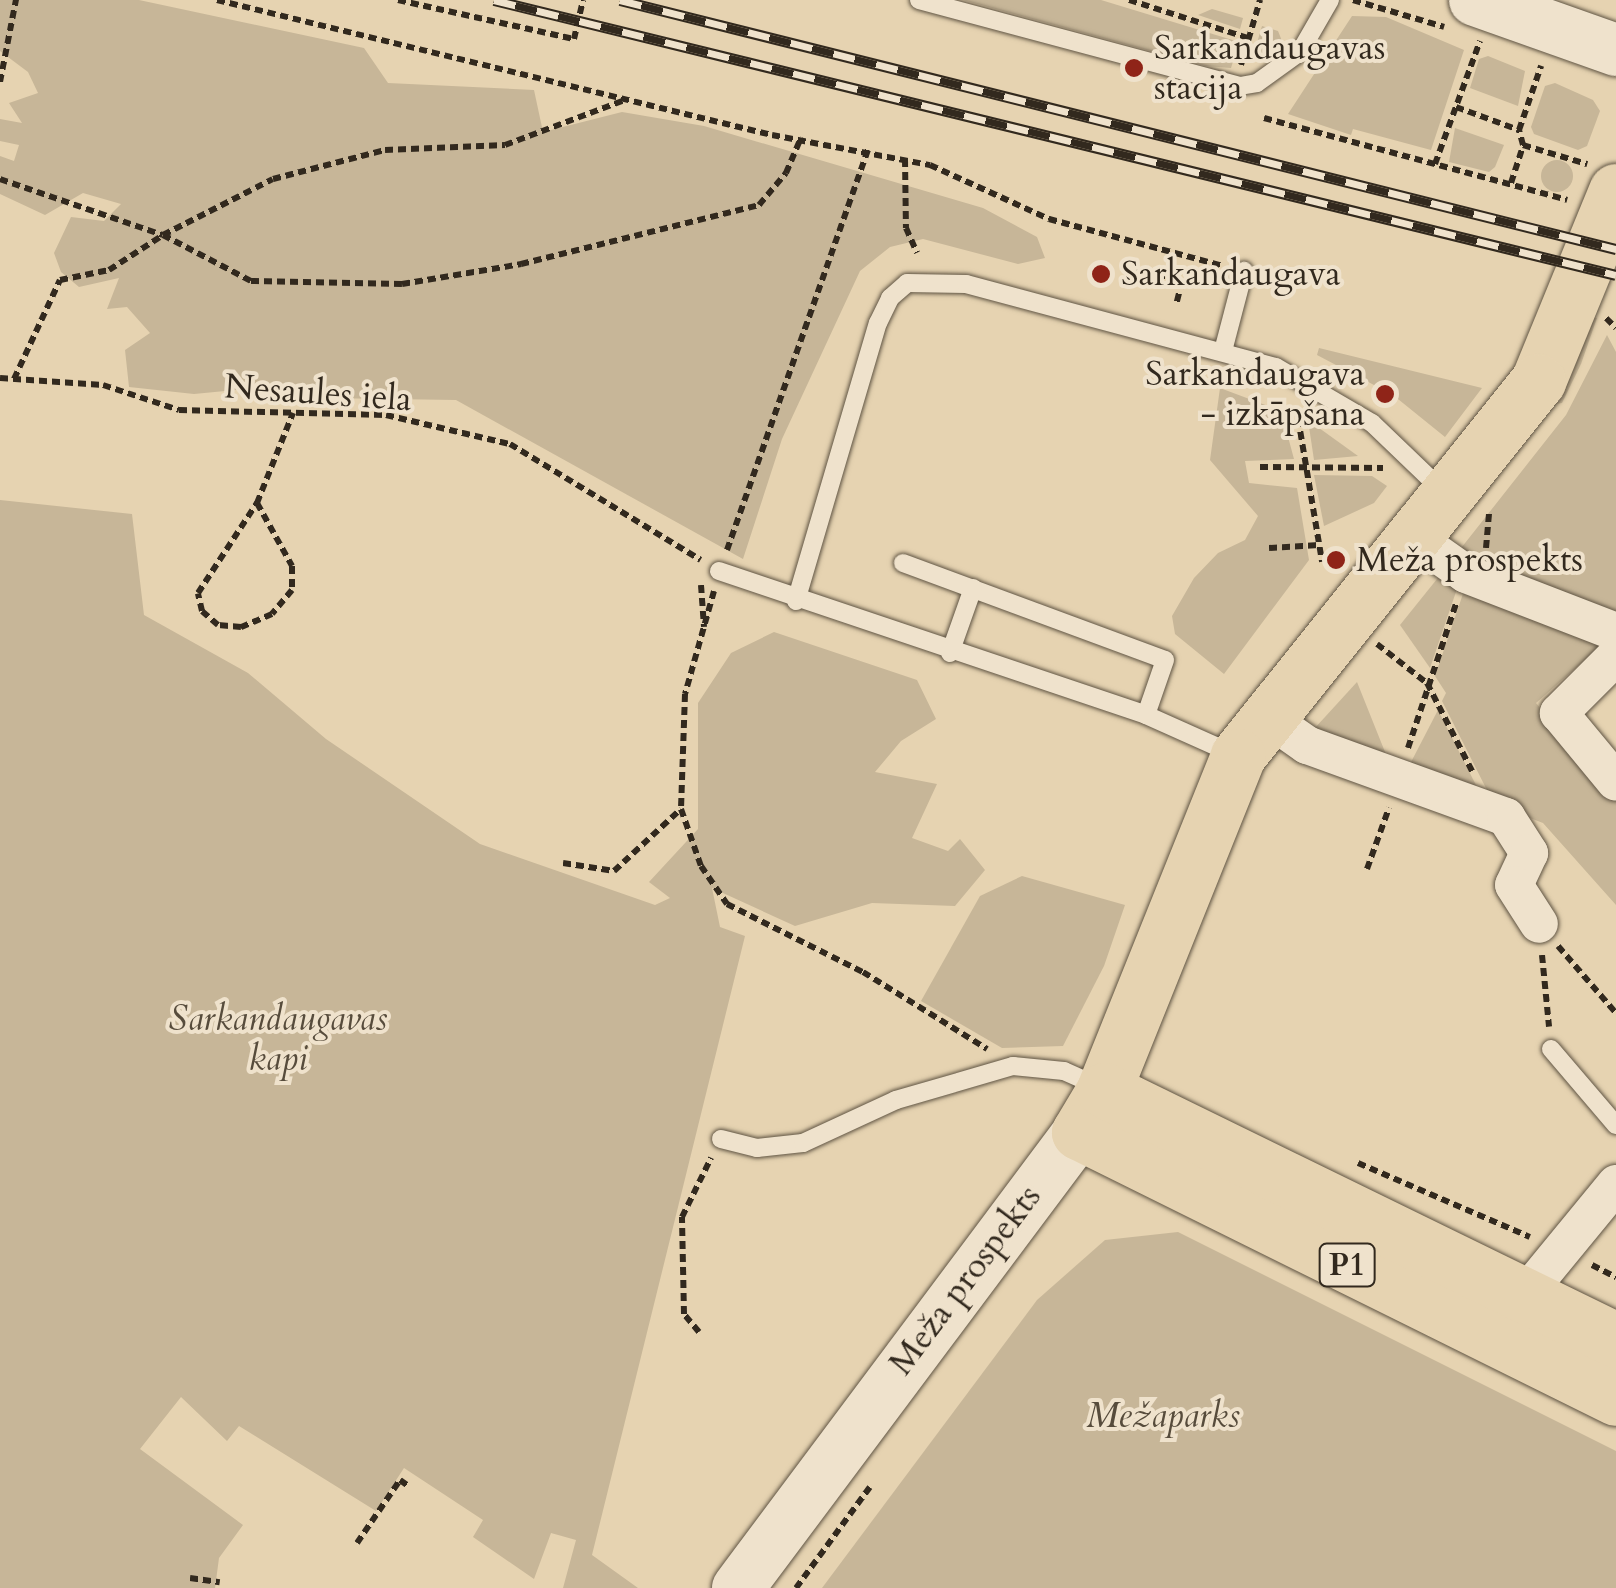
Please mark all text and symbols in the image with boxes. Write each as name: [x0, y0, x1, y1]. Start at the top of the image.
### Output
place label: Sarkandaugavas stacija: [1154, 27, 1385, 109]
marker: Sarkandaugavas stacija: [1123, 57, 1145, 79]
place label: Sarkandaugava: [1121, 253, 1341, 295]
marker: Sarkandaugava: [1090, 263, 1112, 285]
place label: Sarkandaugava - izkāpšana: [1145, 353, 1365, 435]
street label: Nesaules iela: [223, 366, 413, 420]
marker: Sarkandaugava - izkāpšana: [1374, 383, 1396, 405]
place label: Meža prospekts: [1356, 539, 1583, 581]
marker: Meža prospekts: [1325, 549, 1347, 571]
park label: Sarkandaugavas kapi: [169, 998, 387, 1080]
street label: Meža prospekts: [880, 1177, 1050, 1383]
road number: P1: [1317, 1238, 1377, 1292]
park label: Mežaparks: [1086, 1395, 1240, 1437]

